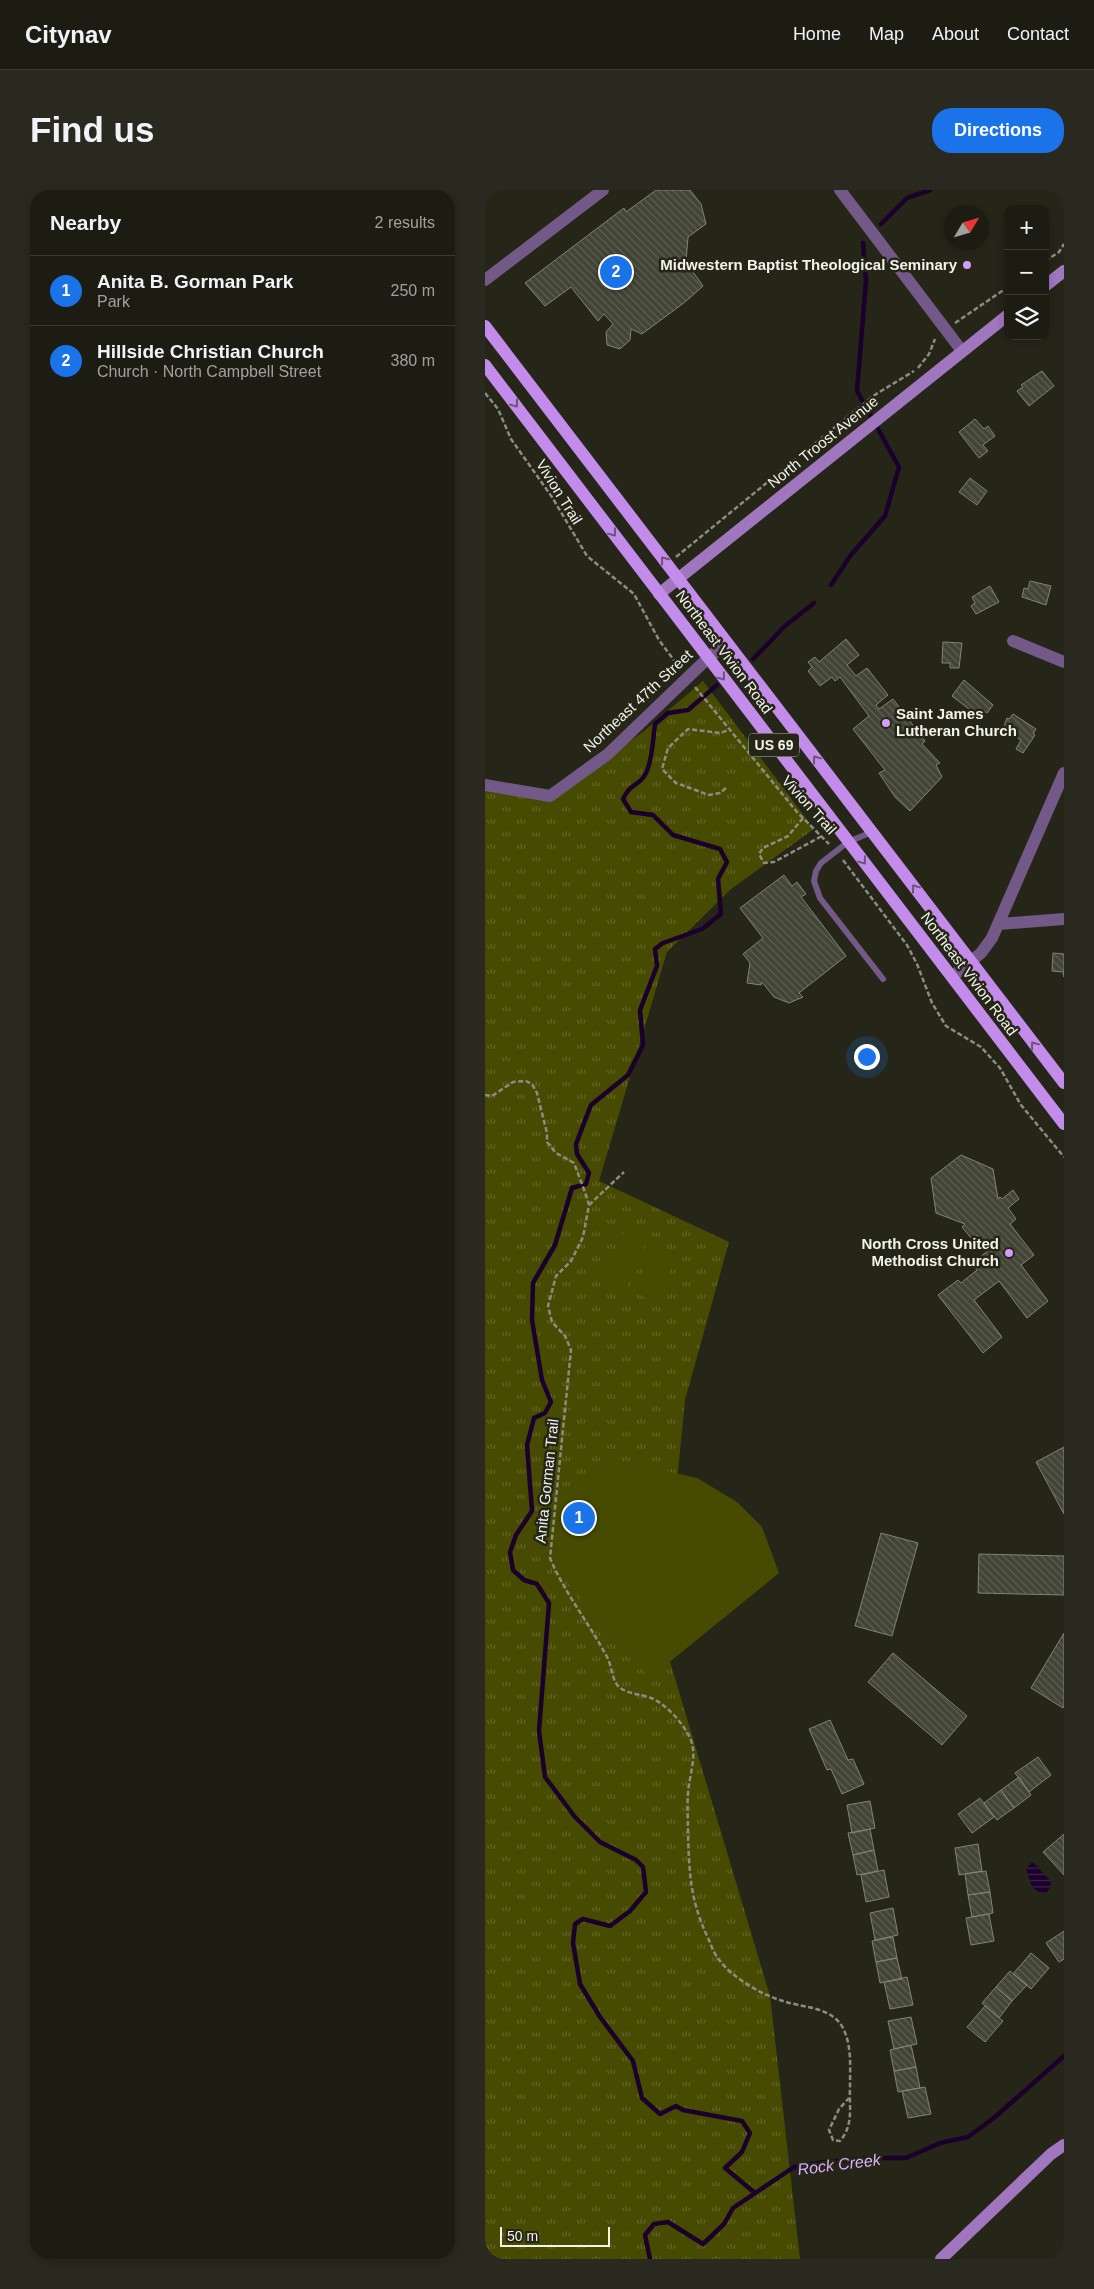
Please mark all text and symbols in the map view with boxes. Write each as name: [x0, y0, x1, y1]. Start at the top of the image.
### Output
text: Citynav: [25, 21, 112, 48]
text: Home: [793, 24, 841, 44]
text: Map: [869, 24, 904, 44]
text: About: [932, 24, 979, 44]
text: Contact: [1007, 24, 1069, 44]
button: Directions: [932, 108, 1064, 153]
text: Find us: [30, 110, 154, 149]
north arrow: [944, 205, 989, 250]
map controls: [1004, 205, 1049, 340]
button: +: [1004, 205, 1049, 250]
text: Nearby: [50, 211, 121, 234]
text: 2 results: [375, 214, 435, 231]
button: −: [1004, 250, 1049, 295]
pin: 2: [600, 253, 632, 291]
place label: Midwestern Baptist Theological Seminary: [660, 256, 958, 273]
marker: Midwestern Baptist Theological Seminary: [961, 259, 973, 271]
text: Anita B. Gorman Park: [97, 271, 293, 292]
text: 1: [62, 282, 70, 299]
text: 250 m: [391, 282, 435, 299]
text: Park: [97, 293, 130, 310]
button: layers: [1004, 295, 1049, 340]
text: Hillside Christian Church: [97, 341, 324, 362]
text: 2: [62, 352, 70, 369]
text: 380 m: [391, 352, 435, 369]
text: Church · North Campbell Street: [97, 363, 321, 380]
street label: North Troost Avenue: [764, 392, 881, 491]
one-way arrow: [509, 398, 517, 407]
street label: Vivion Trail: [533, 456, 586, 527]
one-way arrow: [607, 527, 616, 537]
one-way arrow: [662, 557, 670, 566]
street label: Northeast Vivion Road: [673, 587, 776, 717]
street label: Northeast 47th Street: [580, 645, 696, 755]
one-way arrow: [716, 671, 725, 681]
place label: Saint James Lutheran Church: [896, 705, 1017, 739]
marker: Saint James Lutheran Church: [880, 717, 892, 729]
road number: US 69: [749, 734, 799, 756]
one-way arrow: [813, 755, 822, 765]
street label: Vivion Trail: [779, 772, 840, 838]
one-way arrow: [858, 855, 866, 864]
one-way arrow: [912, 885, 920, 894]
street label: Northeast Vivion Road: [918, 909, 1021, 1039]
one-way arrow: [1032, 1042, 1040, 1051]
your location: [854, 1044, 880, 1070]
place label: North Cross United Methodist Church: [861, 1235, 999, 1269]
marker: North Cross United Methodist Church: [1003, 1247, 1015, 1259]
street label: Anita Gorman Trail: [532, 1418, 561, 1544]
pin: 1: [563, 1499, 595, 1537]
water label: Rock Creek: [797, 2151, 883, 2178]
scale bar: [500, 2224, 610, 2247]
text: 50 m: [507, 2228, 538, 2244]

